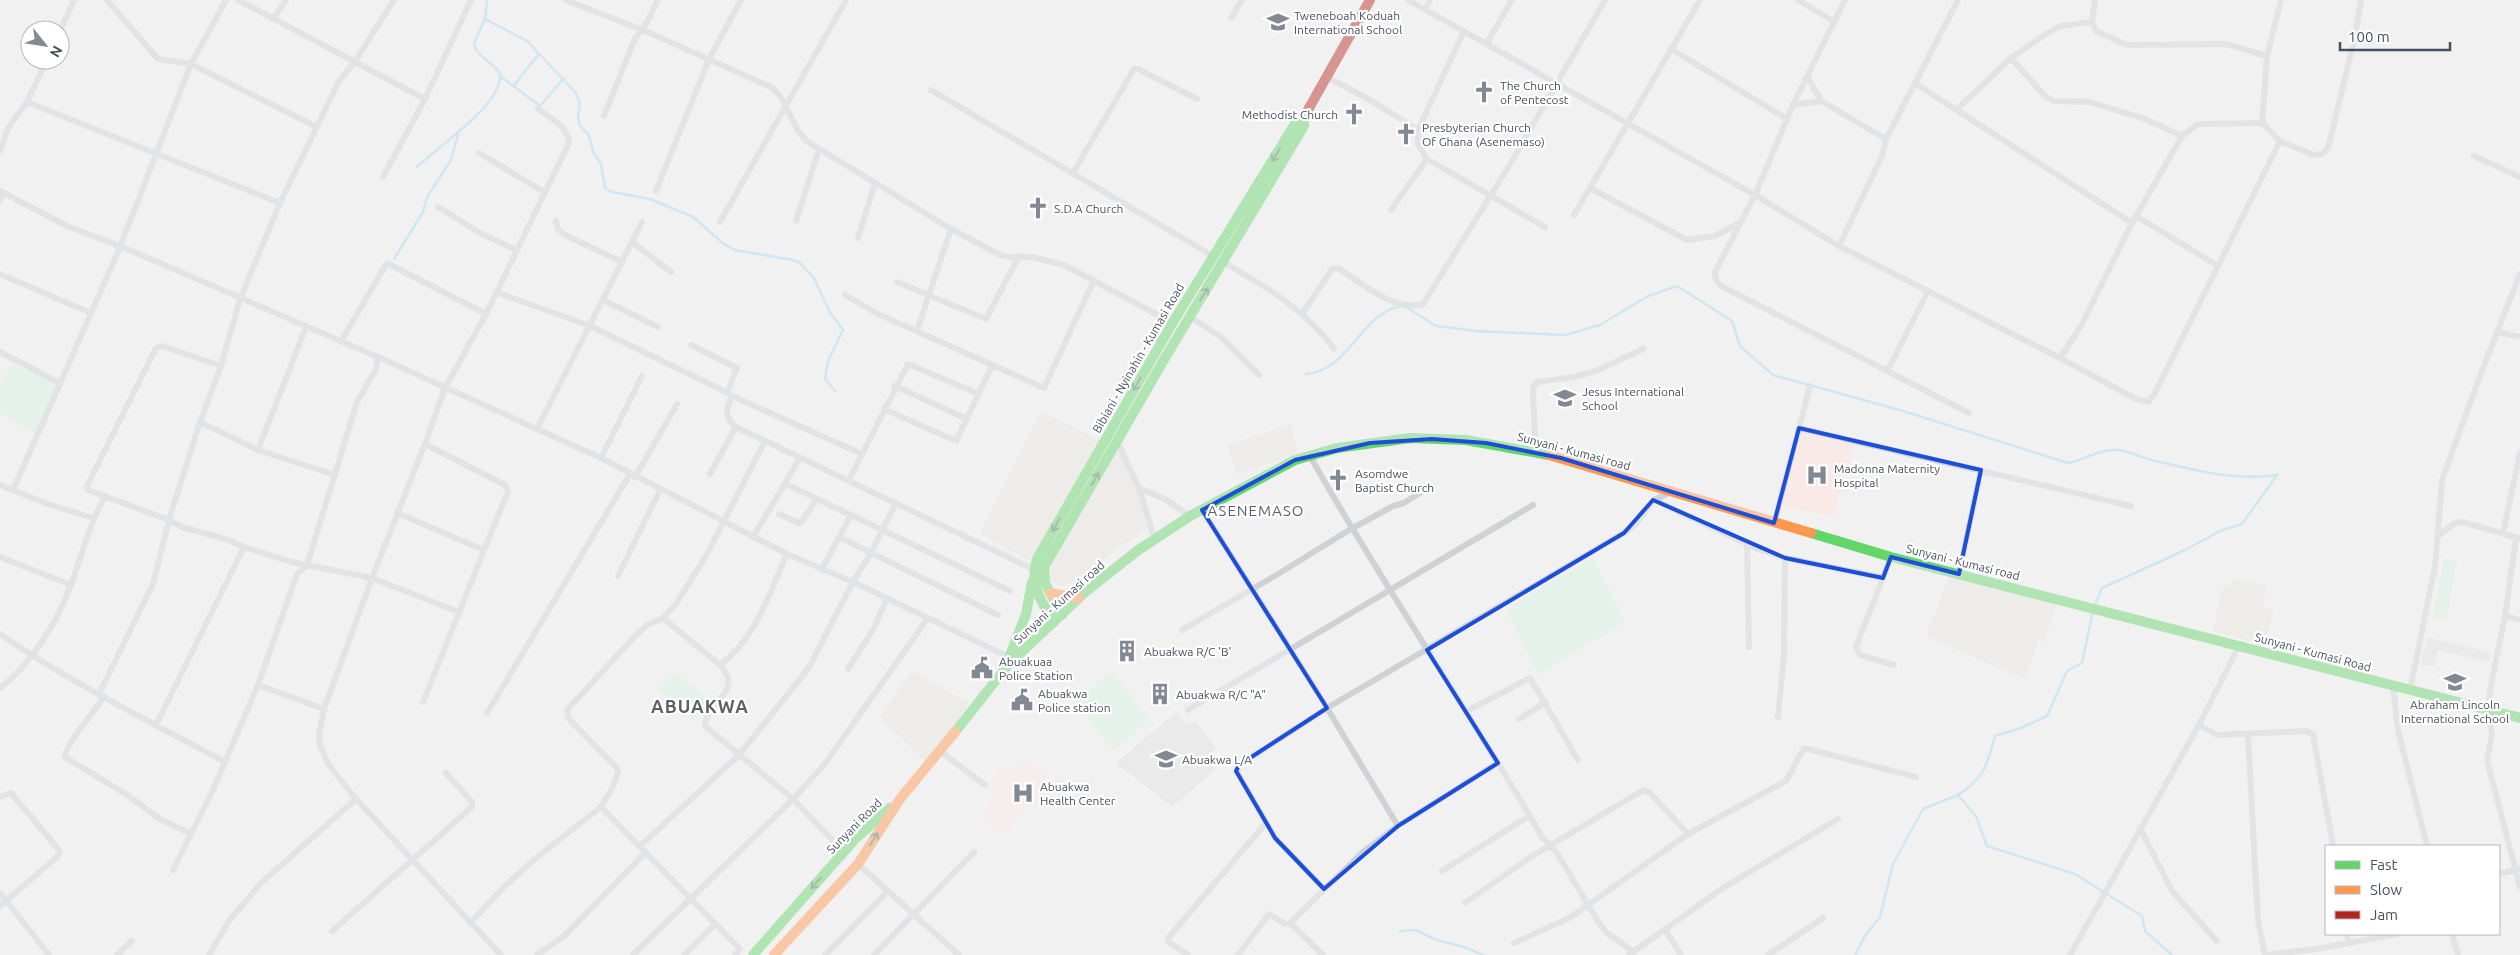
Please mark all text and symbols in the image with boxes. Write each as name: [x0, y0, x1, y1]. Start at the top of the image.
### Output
school or university icon: Tweneboah Koduah International School: [1265, 9, 1291, 35]
place label: Tweneboah Koduah International School: [1294, 9, 1402, 36]
north arrow: [20, 20, 70, 70]
scale bar: [2340, 20, 2450, 52]
text: 100 m: [2348, 28, 2390, 45]
text: N: [47, 43, 66, 60]
church icon: The Church of Pentecost: [1471, 79, 1497, 105]
place label: The Church of Pentecost: [1500, 79, 1569, 106]
church icon: Methodist Church: [1341, 101, 1367, 127]
place label: Methodist Church: [1242, 108, 1338, 121]
church icon: Presbyterian Church Of Ghana (Asenemaso): [1393, 121, 1419, 147]
place label: Presbyterian Church Of Ghana (Asenemaso): [1422, 121, 1545, 149]
one-way arrow: [1270, 148, 1280, 162]
church icon: S.D.A Church: [1025, 195, 1051, 221]
place label: S.D.A Church: [1054, 202, 1123, 215]
street label: Bibiani - Nyinahin - Kumasi Road: [1090, 281, 1186, 435]
one-way arrow: [1199, 288, 1209, 302]
one-way arrow: [1132, 377, 1142, 391]
school or university icon: Jesus International School: [1552, 385, 1578, 411]
place label: Jesus International School: [1582, 385, 1684, 412]
street label: Sunyani - Kumasi road: [1516, 430, 1632, 472]
hospital icon: Madonna Maternity Hospital: [1804, 462, 1830, 488]
place label: Madonna Maternity Hospital: [1834, 462, 1940, 489]
church icon: Asomdwe Baptist Church: [1325, 467, 1351, 493]
place label: Asomdwe Baptist Church: [1355, 467, 1434, 494]
one-way arrow: [1090, 473, 1100, 487]
district label: ASENEMASO: [1208, 502, 1304, 519]
one-way arrow: [1051, 517, 1061, 532]
street label: Sunyani - Kumasi road: [1905, 542, 2021, 582]
street label: Sunyani - Kumasi road: [1011, 558, 1107, 646]
street label: Sunyani - Kumasi Road: [2253, 630, 2373, 674]
building icon: Abuakwa R/C 'B': [1114, 638, 1140, 664]
place label: Abuakwa R/C 'B': [1144, 645, 1231, 658]
public building icon: Abuakuaa Police Station: [969, 655, 995, 681]
place label: Abuakuaa Police Station: [999, 655, 1073, 682]
school or university icon: Abraham Lincoln International School: [2442, 669, 2468, 695]
building icon: Abuakwa R/C "A": [1147, 681, 1173, 707]
public building icon: Abuakwa Police station: [1009, 687, 1035, 713]
place label: Abuakwa Police station: [1038, 687, 1111, 714]
place label: Abuakwa R/C "A": [1176, 688, 1266, 701]
district label: ABUAKWA: [651, 696, 749, 716]
place label: Abraham Lincoln International School: [2401, 698, 2509, 725]
school or university icon: Abuakwa L/A: [1153, 746, 1179, 772]
place label: Abuakwa L/A: [1182, 753, 1252, 766]
hospital icon: Abuakwa Health Center: [1010, 780, 1036, 806]
place label: Abuakwa Health Center: [1040, 780, 1116, 807]
street label: Sunyani Road: [824, 796, 884, 856]
one-way arrow: [869, 832, 879, 846]
legend: [2325, 845, 2500, 935]
text: Fast: [2370, 856, 2398, 873]
one-way arrow: [811, 876, 822, 889]
text: Slow: [2370, 881, 2403, 898]
text: Jam: [2370, 906, 2398, 923]

